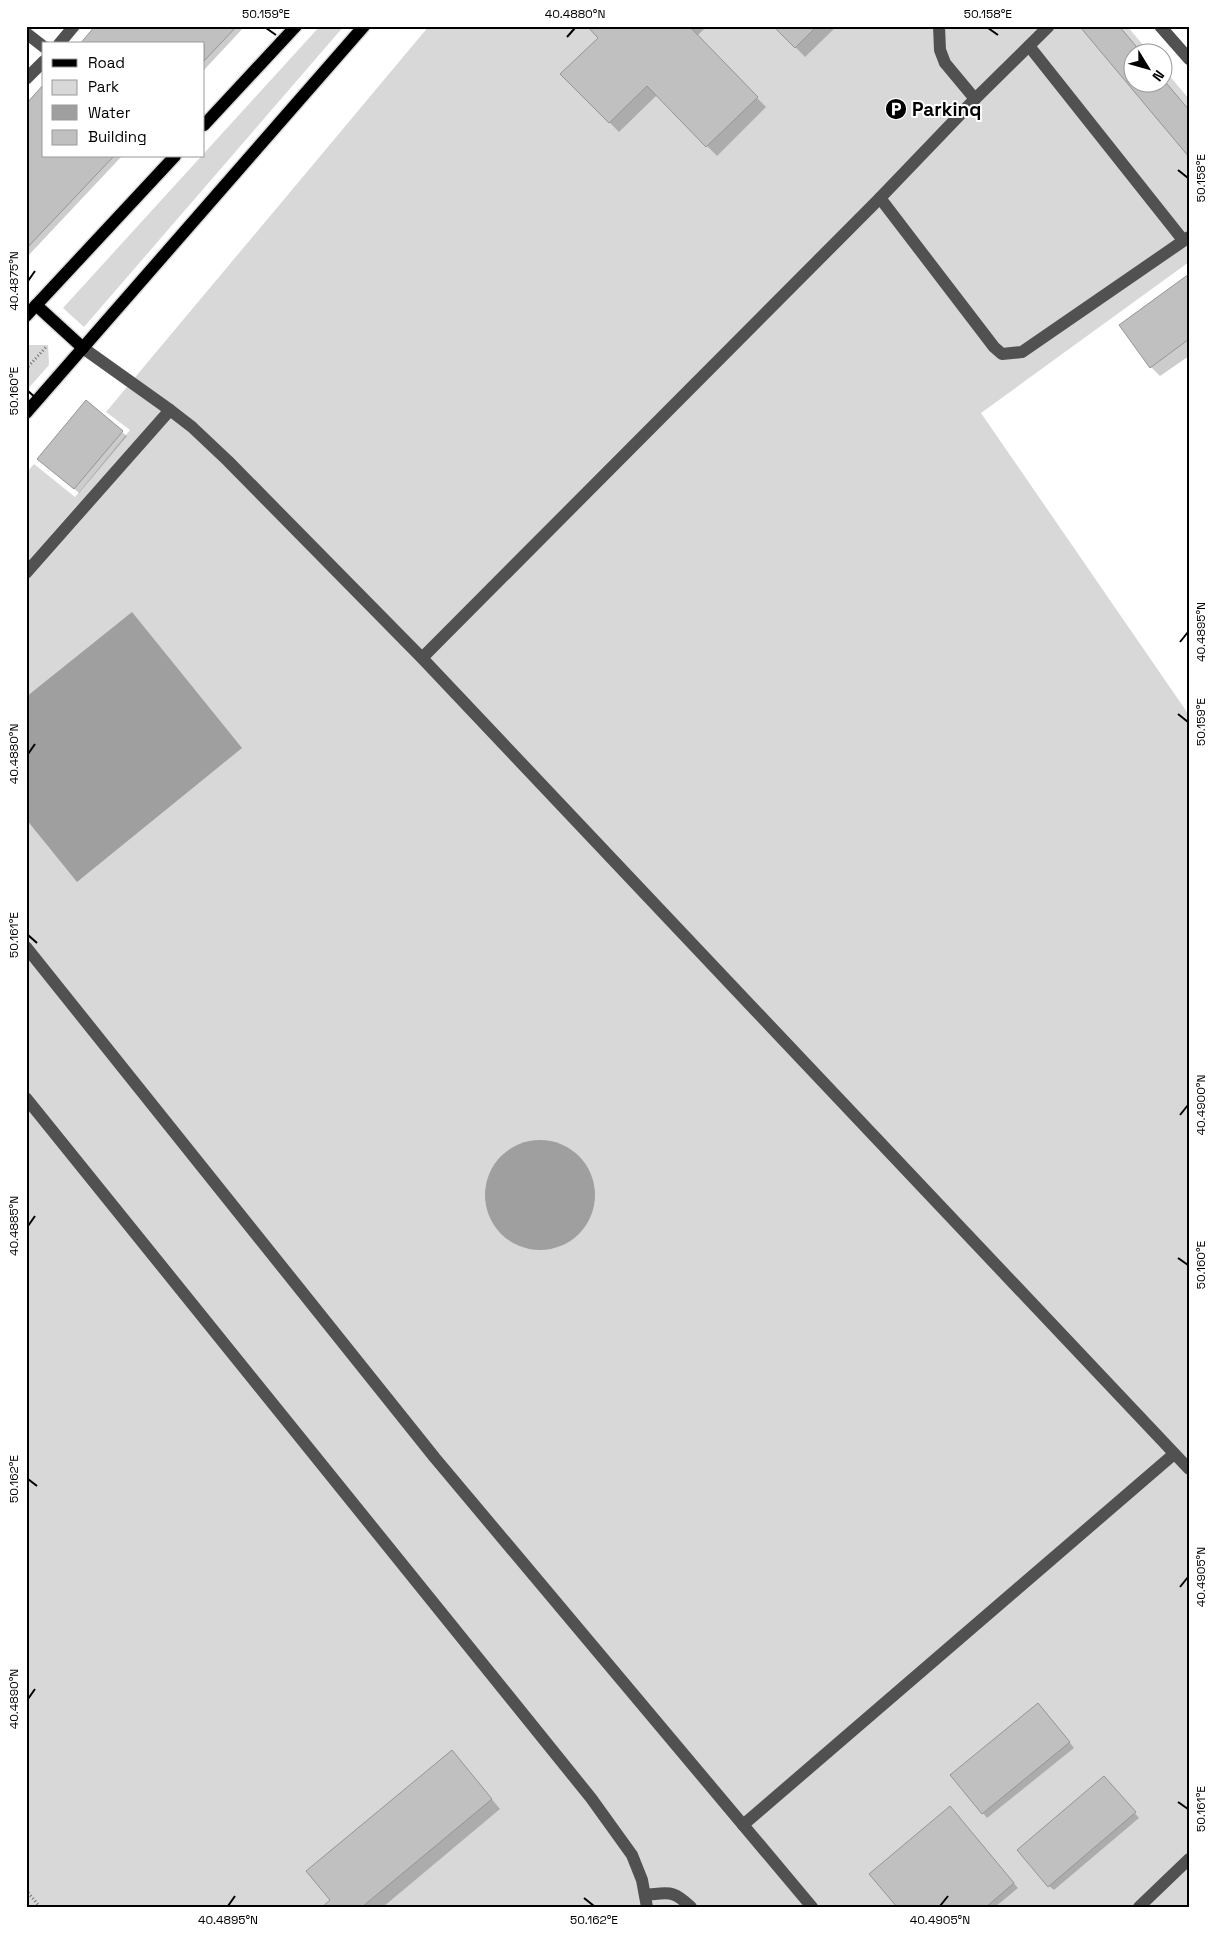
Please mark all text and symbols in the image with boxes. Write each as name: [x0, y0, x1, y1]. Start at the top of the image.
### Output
text: 50.159°E: [242, 6, 290, 22]
text: 40.4880°N: [545, 6, 605, 22]
text: 50.158°E: [964, 6, 1012, 22]
legend: [42, 42, 205, 158]
north arrow: [1122, 42, 1172, 92]
text: Road: [88, 53, 125, 72]
text: N: [1148, 67, 1168, 85]
text: Park: [88, 77, 119, 96]
parking icon: Parkinq: [884, 97, 908, 121]
place label: Parkinq: [912, 97, 981, 122]
text: Water: [88, 103, 131, 122]
text: Building: [88, 127, 147, 146]
text: 50.158°E: [1193, 154, 1209, 202]
text: 40.4875°N: [6, 251, 22, 311]
text: 50.160°E: [6, 366, 22, 415]
text: 40.4895°N: [1193, 602, 1209, 662]
text: 50.159°E: [1193, 698, 1209, 746]
text: 40.4880°N: [6, 724, 22, 784]
text: 50.161°E: [6, 912, 22, 958]
text: 40.4900°N: [1193, 1075, 1209, 1135]
text: 40.4885°N: [6, 1196, 22, 1256]
text: 50.160°E: [1193, 1240, 1209, 1289]
text: 50.162°E: [6, 1455, 22, 1503]
text: 40.4905°N: [1193, 1547, 1209, 1607]
text: 40.4890°N: [6, 1669, 22, 1729]
text: 50.161°E: [1193, 1786, 1209, 1832]
text: 40.4895°N: [198, 1912, 258, 1928]
text: 50.162°E: [570, 1912, 618, 1928]
text: 40.4905°N: [910, 1912, 970, 1928]

